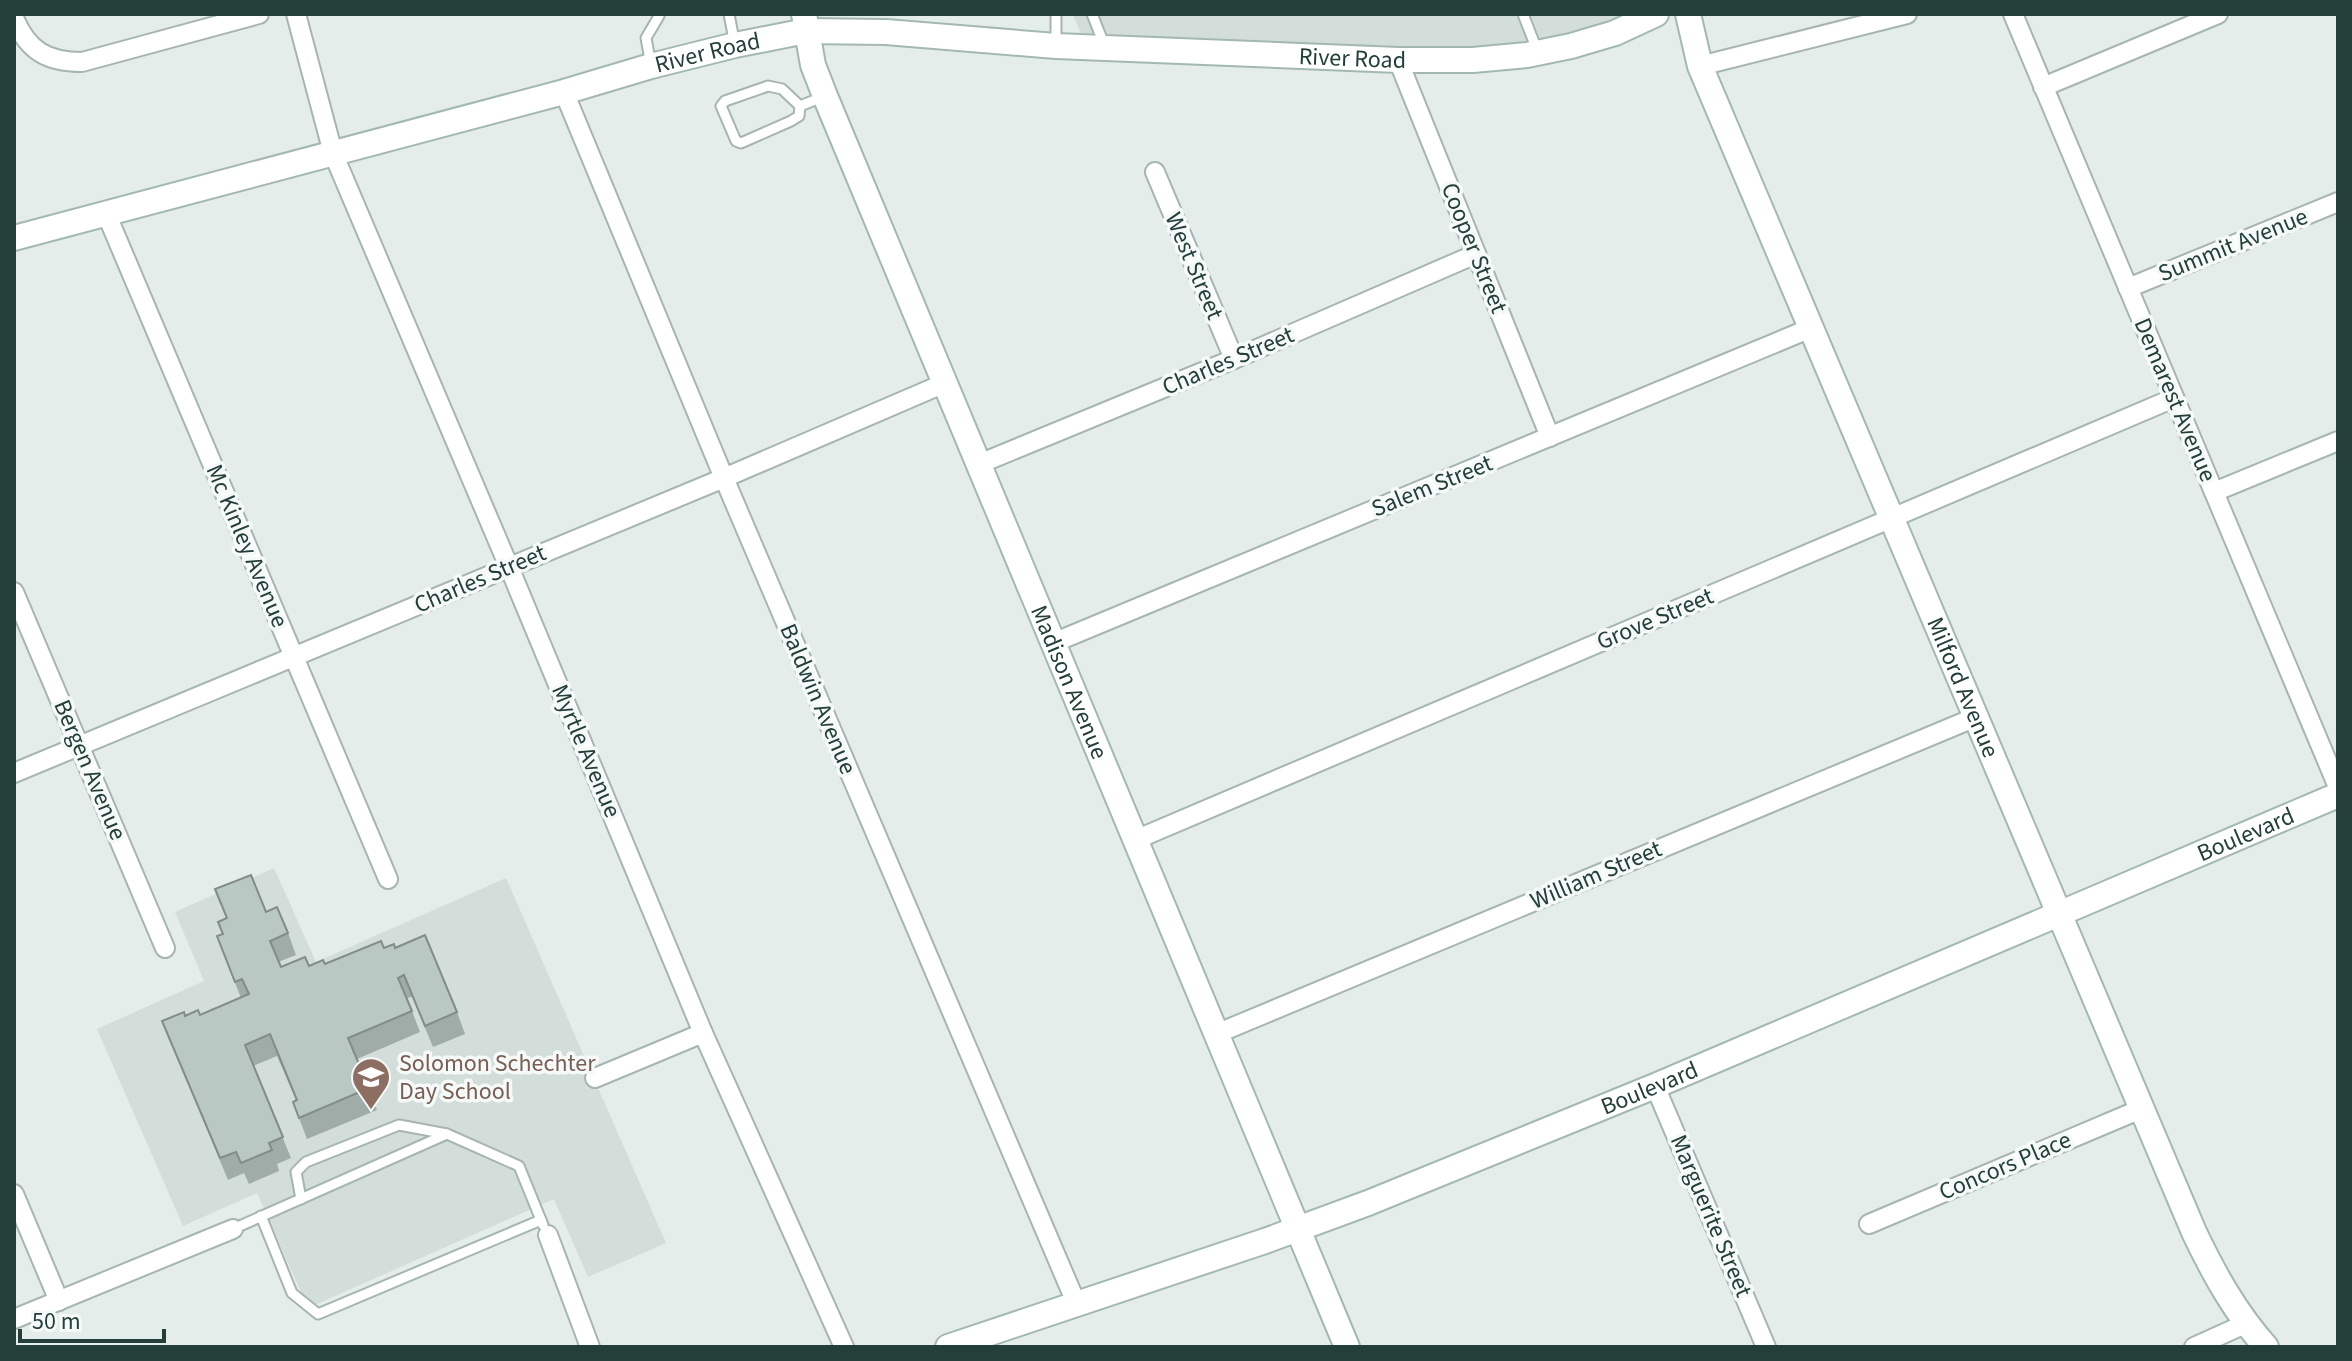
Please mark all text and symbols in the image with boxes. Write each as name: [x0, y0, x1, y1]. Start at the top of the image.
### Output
street label: River Road: [651, 23, 763, 82]
street label: River Road: [1298, 38, 1406, 78]
street label: Cooper Street: [1432, 177, 1516, 319]
street label: Summit Avenue: [2153, 199, 2313, 291]
street label: West Street: [1156, 207, 1232, 325]
street label: Demarest Avenue: [2125, 313, 2225, 487]
street label: Charles Street: [1157, 318, 1299, 404]
street label: Salem Street: [1366, 446, 1498, 526]
street label: Mc Kinley Avenue: [197, 459, 297, 633]
street label: Charles Street: [409, 536, 551, 622]
street label: Grove Street: [1591, 579, 1719, 659]
street label: Madison Avenue: [1022, 600, 1117, 764]
street label: Milford Avenue: [1918, 612, 2008, 763]
street label: Baldwin Avenue: [770, 618, 866, 780]
street label: Myrtle Avenue: [542, 679, 630, 823]
street label: Bergen Avenue: [45, 694, 135, 846]
street label: Boulevard: [2192, 798, 2300, 871]
street label: William Street: [1525, 832, 1667, 918]
place label: Solomon Schechter Day School: [399, 1046, 596, 1109]
street label: Boulevard: [1595, 1052, 1704, 1124]
school or university icon: Solomon Schechter Day School: [350, 1056, 392, 1111]
street label: Concors Place: [1933, 1122, 2077, 1210]
street label: Marguerite Street: [1661, 1129, 1761, 1303]
scale bar: [20, 1293, 164, 1343]
text: 50 m: [32, 1304, 81, 1339]

